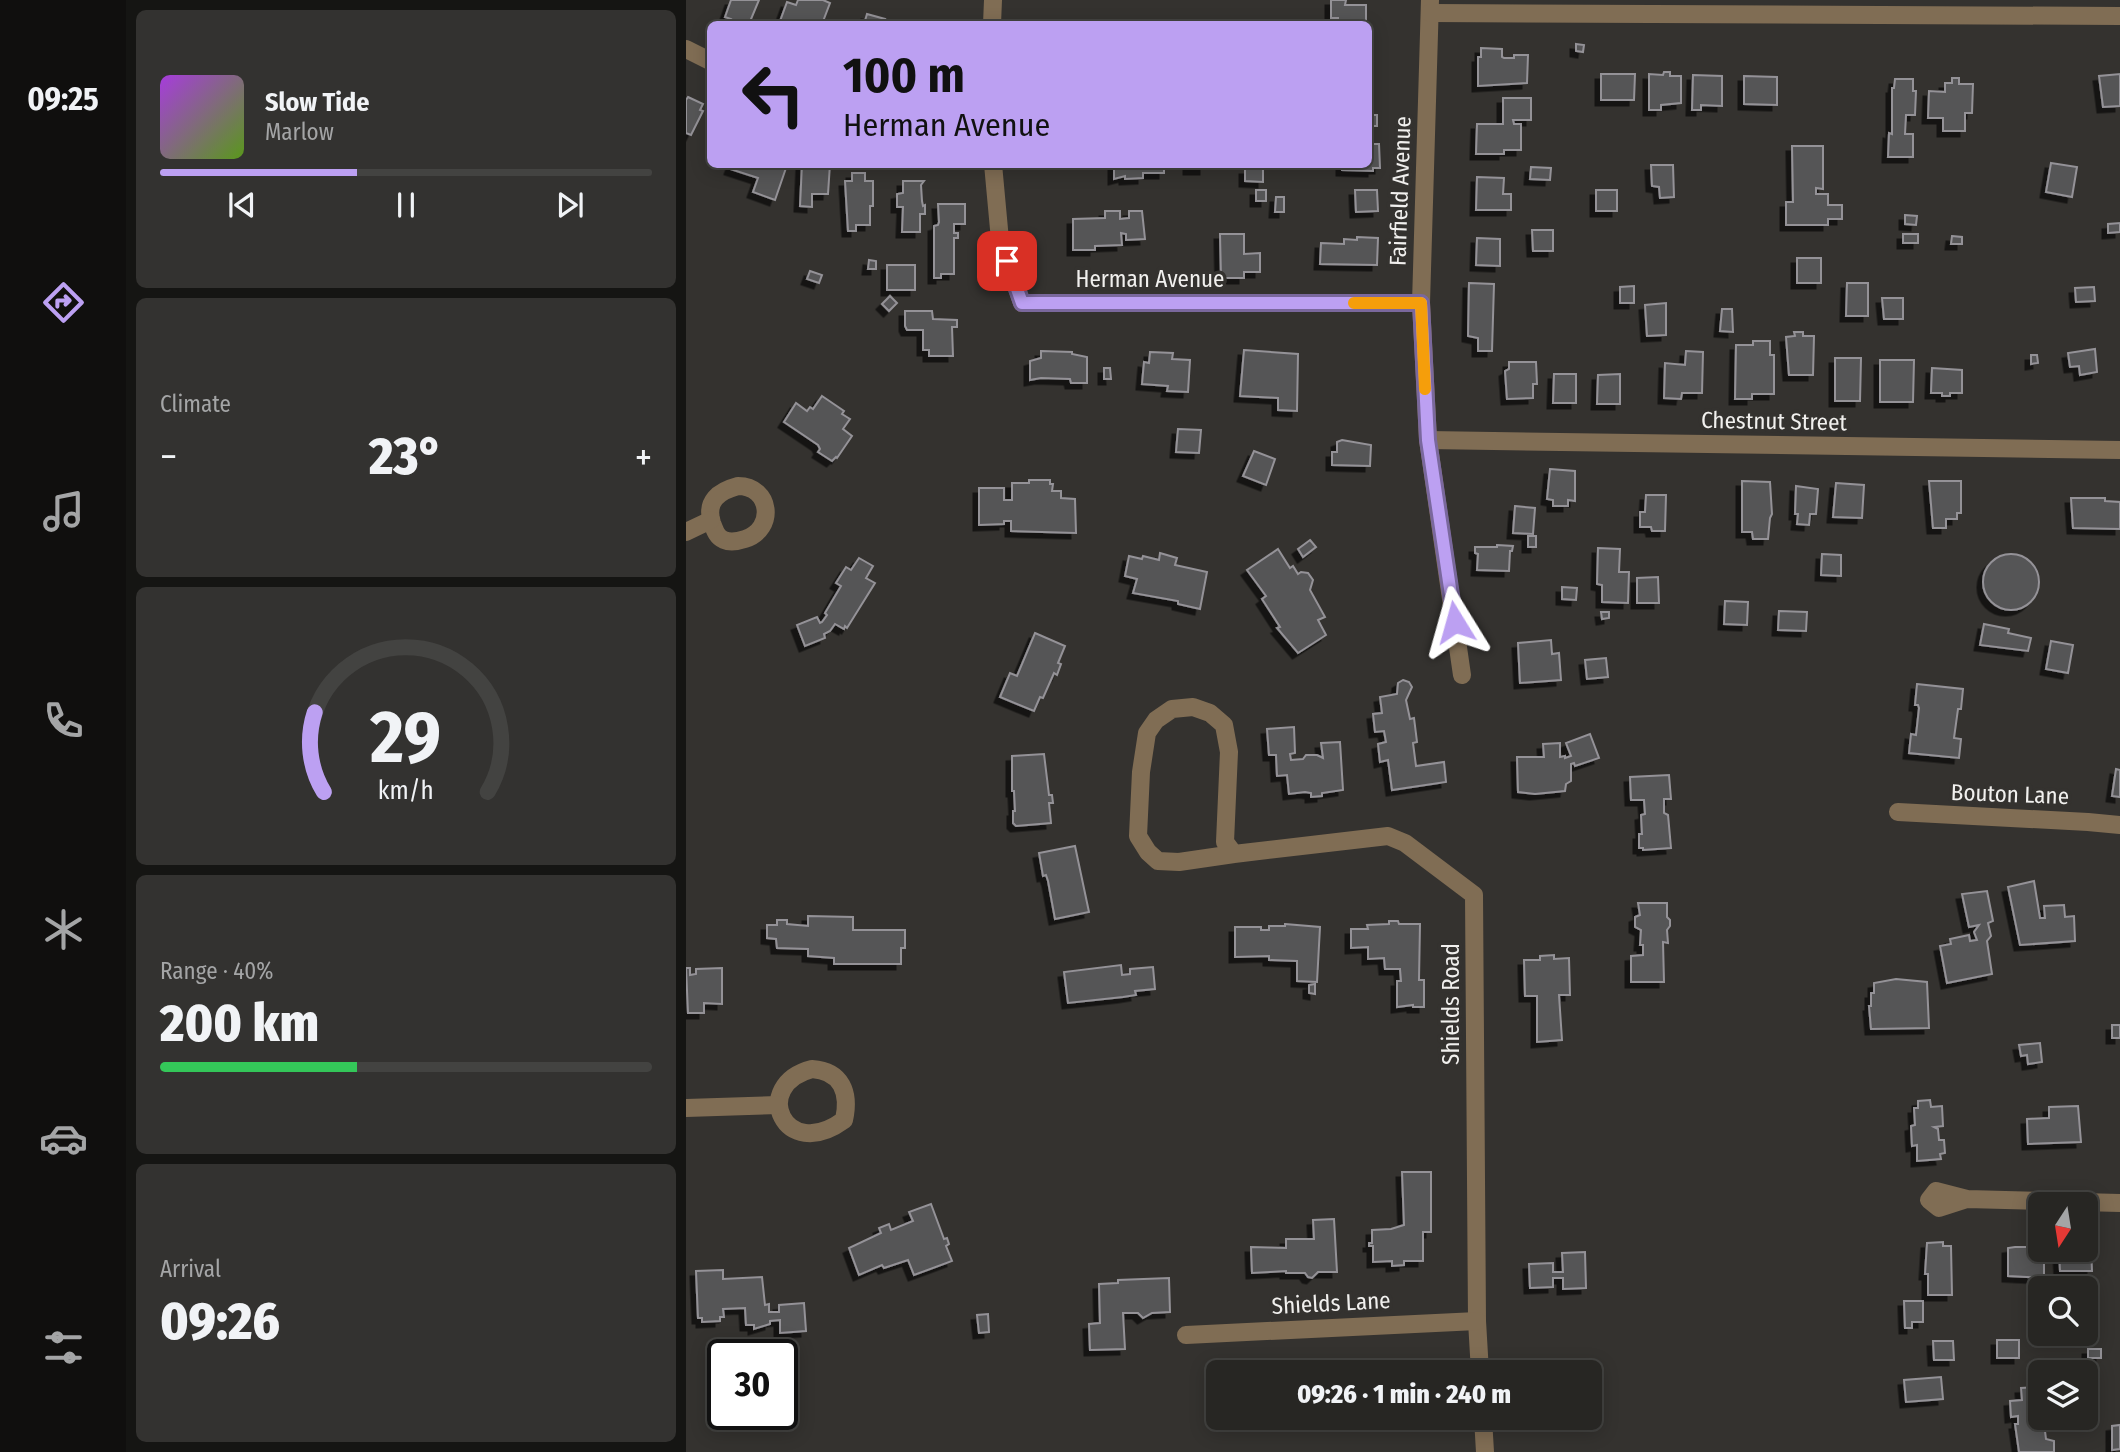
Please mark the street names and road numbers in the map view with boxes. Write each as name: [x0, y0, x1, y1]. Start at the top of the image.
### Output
street label: Fairfield Avenue: [1383, 116, 1417, 266]
street label: Herman Avenue: [1076, 265, 1224, 293]
street label: Chestnut Street: [1701, 406, 1848, 436]
street label: Bouton Lane: [1950, 778, 2070, 810]
street label: Shields Road: [1437, 943, 1465, 1065]
street label: Shields Lane: [1271, 1286, 1391, 1320]

